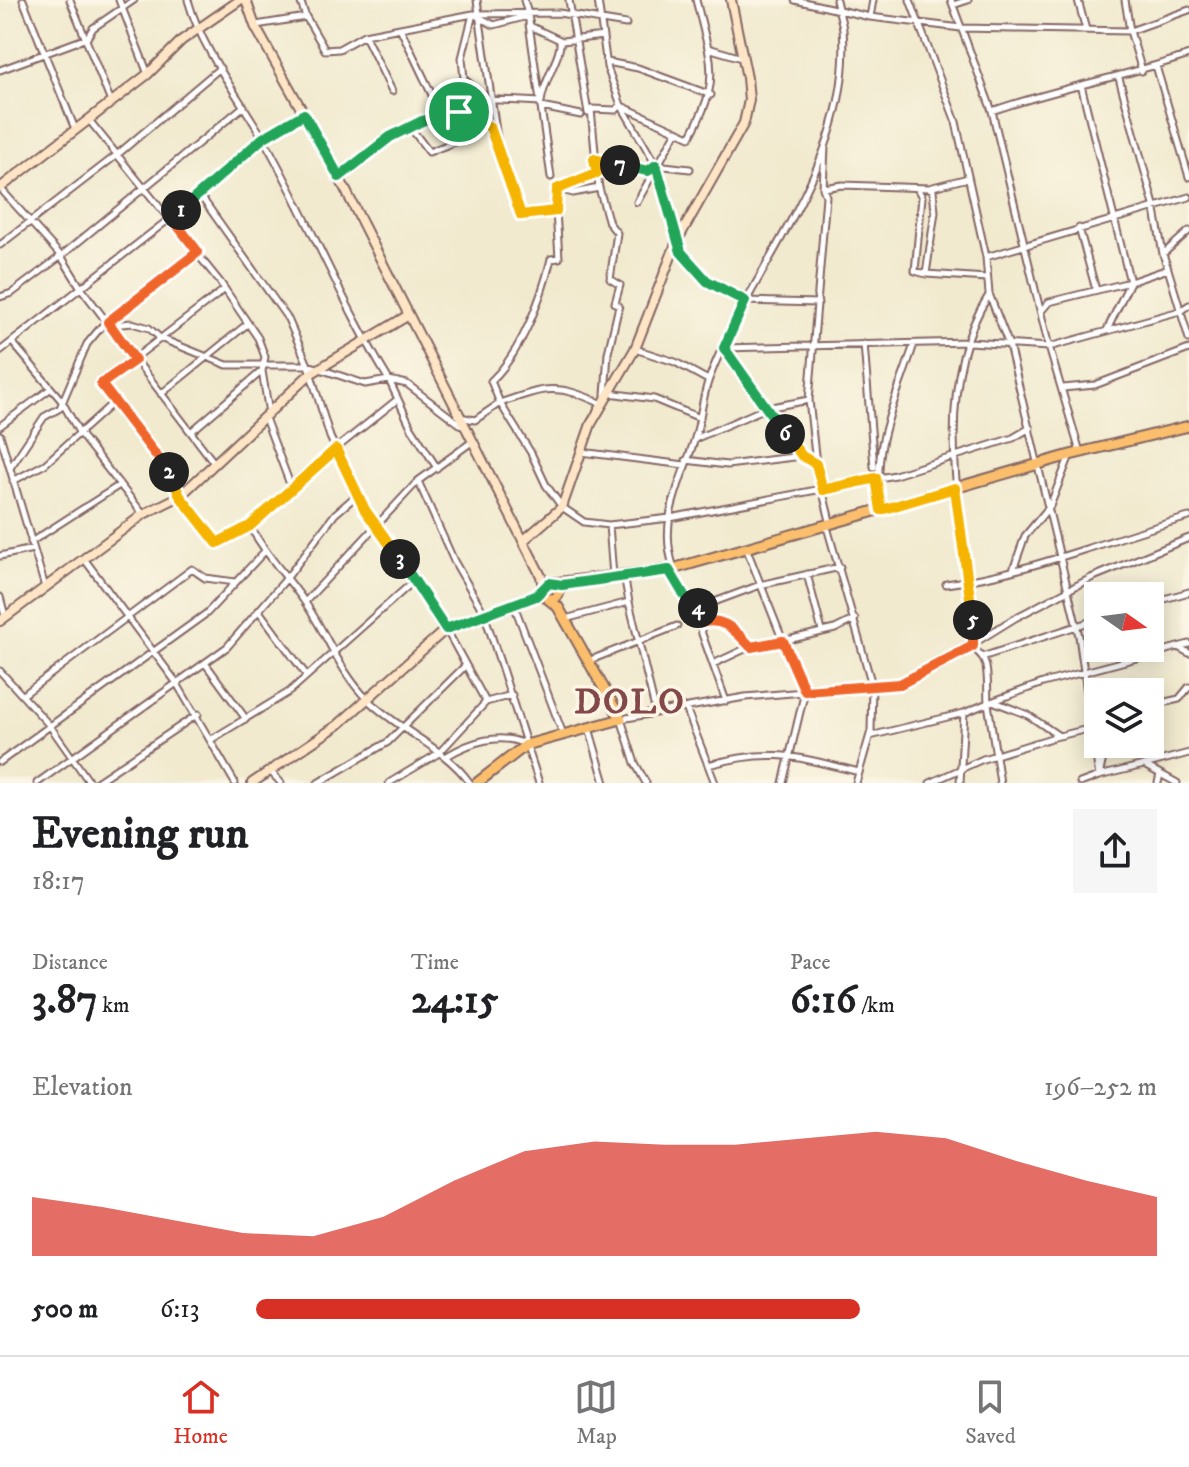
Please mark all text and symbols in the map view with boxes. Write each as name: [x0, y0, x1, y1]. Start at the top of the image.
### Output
pin: [425, 78, 493, 146]
icon: arrive: [437, 90, 481, 134]
pin: 7: [600, 145, 640, 185]
text: 7: [614, 151, 626, 178]
pin: 1: [161, 190, 201, 230]
text: 1: [177, 196, 185, 223]
pin: 6: [765, 414, 805, 454]
text: 6: [779, 420, 791, 447]
pin: 2: [149, 452, 189, 492]
text: 2: [164, 458, 174, 485]
pin: 3: [380, 539, 420, 579]
text: 3: [396, 545, 404, 572]
north arrow: [1084, 582, 1164, 662]
map controls: [1084, 582, 1164, 758]
pin: 4: [678, 588, 718, 628]
text: 4: [692, 594, 704, 621]
pin: 5: [953, 600, 993, 640]
text: 5: [968, 606, 978, 633]
button: layers: [1084, 678, 1164, 758]
district label: DOLO: [574, 680, 686, 725]
text: Evening run: [32, 807, 249, 862]
button: share: [1073, 809, 1157, 893]
text: 18:17: [32, 865, 85, 898]
text: Distance: [32, 949, 108, 976]
text: Time: [411, 949, 459, 976]
text: Pace: [790, 949, 831, 976]
text: 3.87: [32, 976, 98, 1026]
text: 24:15: [411, 976, 498, 1026]
text: 6:16: [790, 976, 857, 1026]
text: km: [98, 992, 130, 1019]
text: /km: [857, 992, 895, 1019]
text: Elevation: [32, 1071, 133, 1104]
text: 196–252 m: [1044, 1071, 1157, 1104]
text: 500 m: [32, 1293, 98, 1326]
text: 6:13: [160, 1293, 200, 1326]
tab: Home: [173, 1375, 228, 1450]
tab: Map: [574, 1375, 618, 1450]
tab: Saved: [965, 1375, 1016, 1450]

